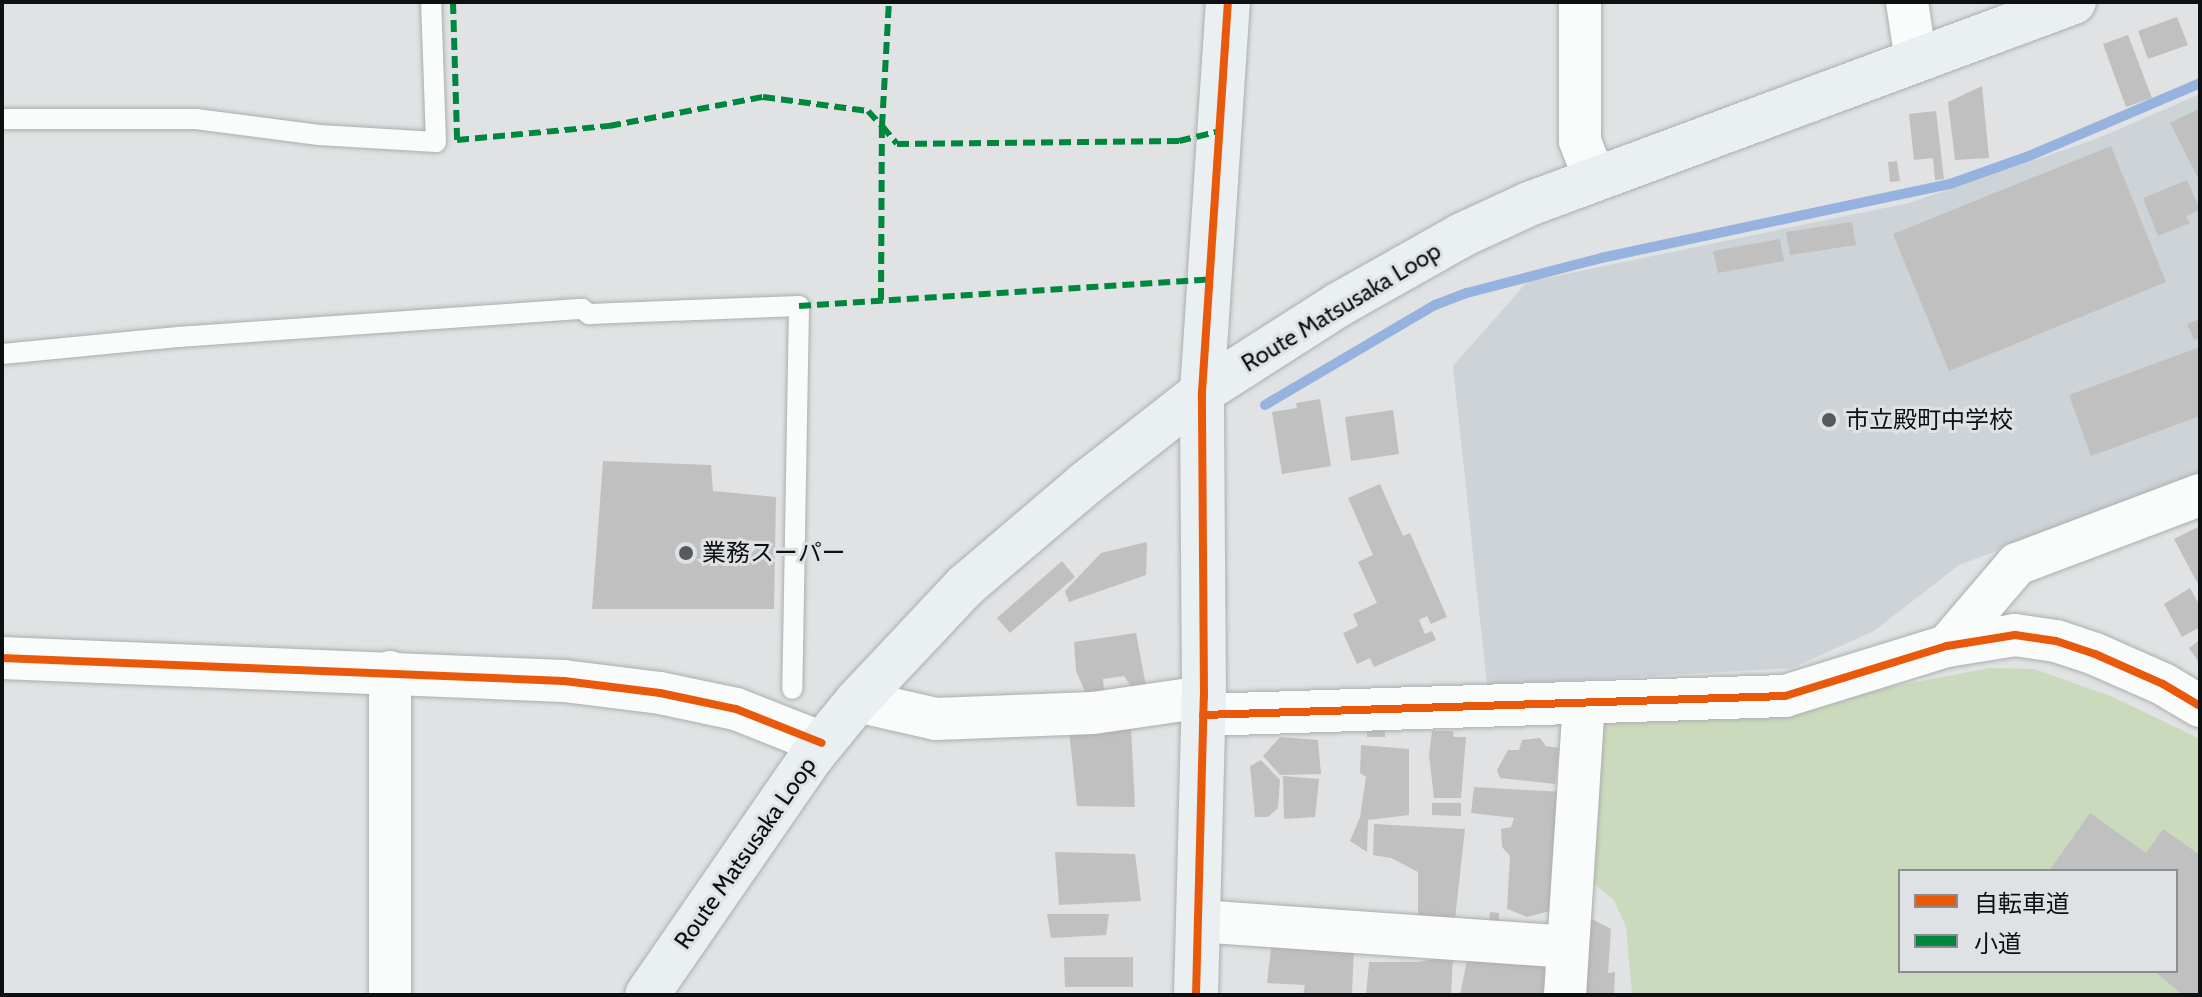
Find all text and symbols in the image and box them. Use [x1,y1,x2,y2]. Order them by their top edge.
street label: Route Matsusaka Loop [1236,236,1446,378]
place label: 市立殿町中学校 [1845,406,2013,434]
marker: 市立殿町中学校 [1820,411,1838,429]
place label: 業務スーパー [702,539,846,567]
marker: 業務スーパー [677,544,695,562]
street label: Route Matsusaka Loop [668,752,822,954]
legend [1898,869,2178,973]
text: 自転車道 [1974,889,2070,918]
text: 小道 [1974,929,2022,958]

